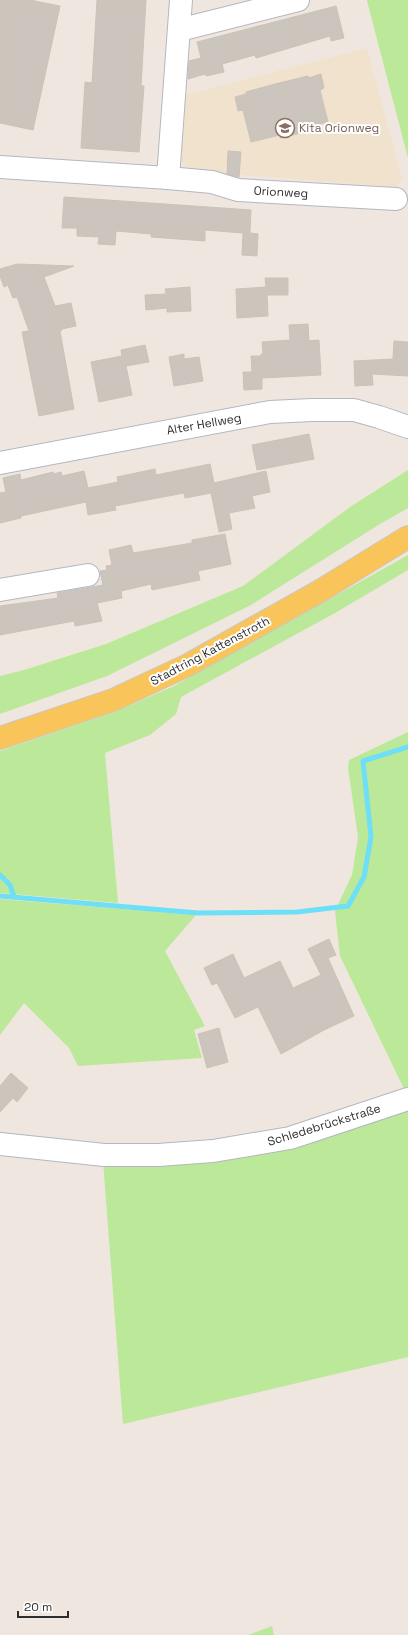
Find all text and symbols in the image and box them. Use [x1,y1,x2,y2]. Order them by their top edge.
school or university icon: Kita Orionweg [274,117,296,139]
place label: Kita Orionweg [299,120,379,136]
street label: Orionweg [253,183,309,201]
street label: Alter Hellweg [165,410,243,438]
street label: Stadtring Kattenstroth [148,613,272,689]
street label: Schledebrückstraße [266,1100,382,1150]
scale bar [18,1593,68,1619]
text: 20 m [24,1599,52,1615]

